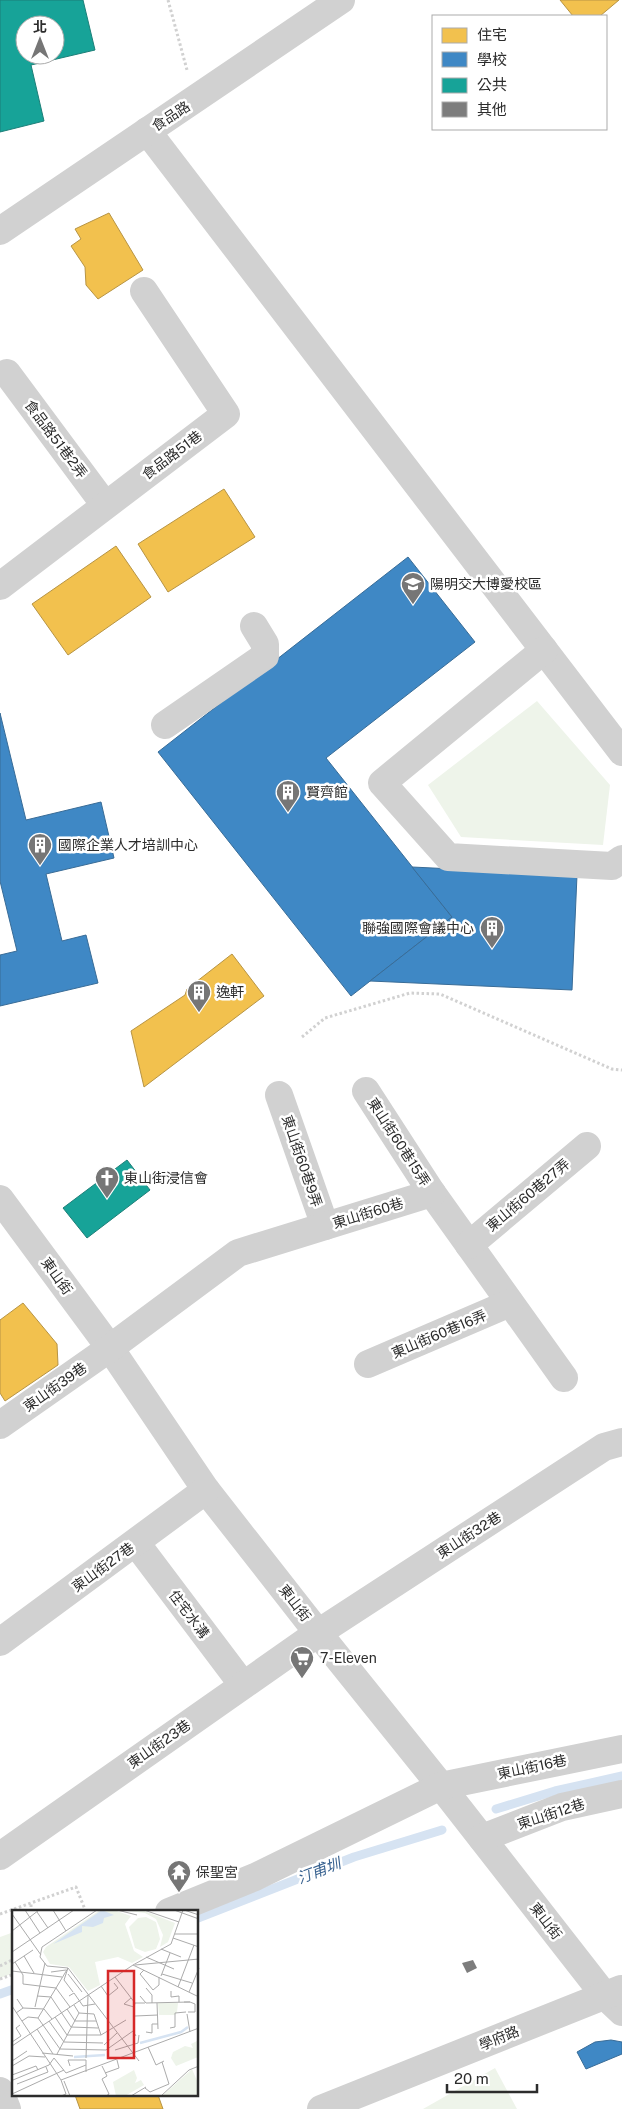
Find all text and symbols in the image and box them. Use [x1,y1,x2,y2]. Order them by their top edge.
north arrow [15,15,65,65]
legend [432,15,607,130]
text: 北 [33,19,47,35]
text: 住宅 [477,26,507,43]
text: 學校 [477,51,507,68]
text: 公共 [477,76,507,93]
street label: 食品路 [149,98,193,134]
text: 其他 [477,101,507,118]
street label: 食品路51巷2弄 [22,397,90,481]
street label: 食品路51巷 [139,427,205,483]
school or university icon: 陽明交大博愛校區 [400,571,426,605]
place label: 陽明交大博愛校區 [430,576,542,592]
building icon: 賢齊館 [275,779,301,813]
place label: 賢齊館 [306,784,348,800]
building icon: 國際企業人才培訓中心 [27,832,53,866]
place label: 國際企業人才培訓中心 [58,837,198,853]
building icon: 聯強國際會議中心 [479,915,505,949]
place label: 聯強國際會議中心 [362,920,474,936]
building icon: 逸軒 [186,979,212,1013]
place label: 逸軒 [216,984,244,1000]
street label: 東山街60巷15弄 [365,1095,433,1189]
street label: 東山街60巷9弄 [279,1113,325,1209]
street label: 東山街60巷27弄 [483,1155,573,1235]
church icon: 東山街浸信會 [94,1165,120,1199]
place label: 東山街浸信會 [124,1170,208,1186]
street label: 東山街60巷 [331,1195,405,1231]
street label: 東山街 [38,1254,76,1298]
street label: 東山街60巷16弄 [389,1307,489,1361]
street label: 東山街39巷 [20,1359,90,1415]
street label: 東山街32巷 [434,1508,504,1562]
street label: 東山街27巷 [69,1539,137,1595]
street label: 東山街 [276,1582,314,1624]
street label: 住宅水溝 [166,1587,212,1641]
supermarket icon: 7-Eleven [289,1645,315,1679]
place label: 7-Eleven [320,1650,377,1666]
street label: 東山街23巷 [124,1716,194,1772]
street label: 東山街16巷 [496,1752,568,1782]
street label: 東山街12巷 [515,1796,587,1832]
water label: 汀甫圳 [295,1854,345,1887]
temple icon: 保聖宮 [166,1859,192,1893]
place label: 保聖宮 [196,1864,238,1880]
street label: 東山街 [527,1900,565,1942]
inset map [12,1910,199,2096]
street label: 學府路 [477,2023,521,2053]
scale bar [447,2062,537,2094]
text: 20 m [454,2070,489,2087]

